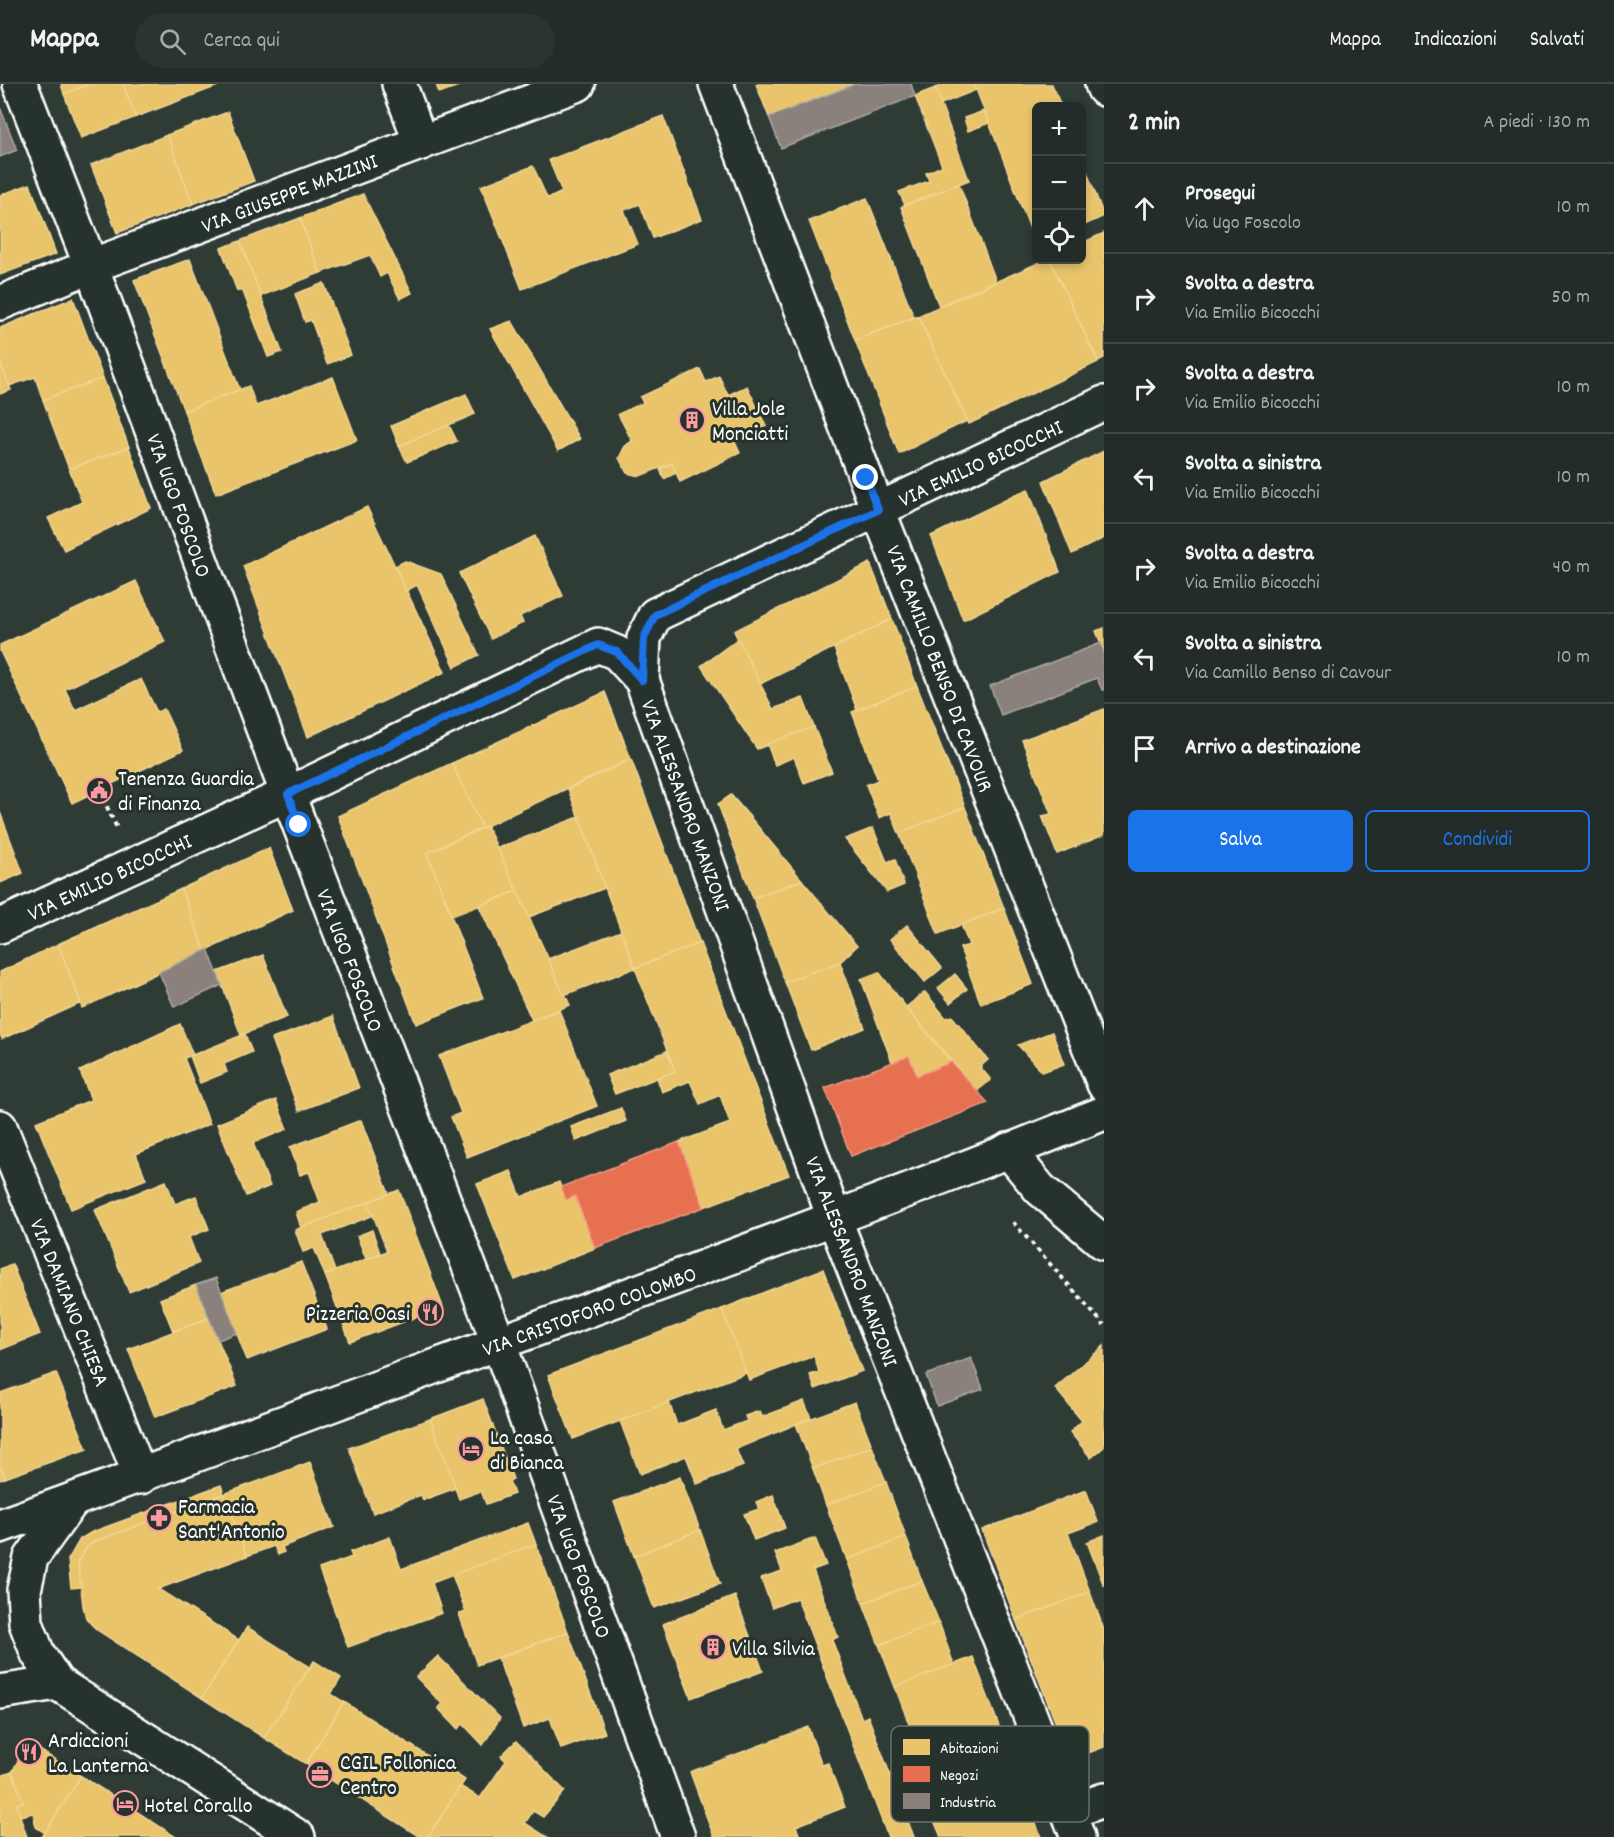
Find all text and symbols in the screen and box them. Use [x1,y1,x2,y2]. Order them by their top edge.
search box [135,14,555,68]
text: Mappa [30,21,99,61]
icon: search [156,25,189,58]
text: Cerca qui [204,26,280,57]
text: Mappa [1329,26,1381,56]
text: Indicazioni [1414,26,1497,56]
text: Salvati [1530,26,1584,56]
map controls [1032,102,1086,264]
button: + [1032,102,1086,156]
text: 2 min [1128,105,1180,142]
text: A piedi · 130 m [1484,109,1590,137]
street label: VIA GIUSEPPE MAZZINI [198,147,383,243]
button: − [1032,156,1086,210]
text: Prosegui [1185,179,1255,210]
icon: ahead [1128,192,1161,225]
text: 10 m [1556,194,1590,222]
button: locate [1032,210,1086,264]
text: Via Ugo Foscolo [1185,210,1301,238]
text: Svolta a destra [1185,269,1314,300]
icon: right [1128,282,1161,315]
text: 50 m [1552,284,1590,312]
text: Via Emilio Bicocchi [1185,300,1320,328]
text: Svolta a destra [1185,359,1314,390]
icon: right [1128,372,1161,405]
text: 10 m [1556,374,1590,402]
text: Via Emilio Bicocchi [1185,390,1320,418]
place label: Villa Jole Monciatti [712,395,788,451]
building icon: Villa Jole Monciatti [677,405,707,435]
street label: VIA EMILIO BICOCCHI [894,413,1069,517]
street label: VIA UGO FOSCOLO [136,430,217,582]
text: Svolta a sinistra [1185,449,1321,480]
icon: left [1128,462,1161,495]
route end [852,464,878,490]
text: 10 m [1556,464,1590,492]
text: Via Emilio Bicocchi [1185,480,1320,508]
text: Svolta a destra [1185,539,1314,570]
street label: VIA CAMILLO BENSO DI CAVOUR [876,541,999,797]
icon: right [1128,552,1161,585]
text: 40 m [1552,554,1590,582]
text: Via Emilio Bicocchi [1185,570,1320,598]
text: Svolta a sinistra [1185,629,1321,660]
icon: left [1128,642,1161,675]
text: 10 m [1556,644,1590,672]
text: Via Camillo Benso di Cavour [1185,660,1391,688]
street label: VIA ALESSANDRO MANZONI [631,696,737,917]
icon: arrive [1128,732,1161,765]
text: Arrivo a destinazione [1185,733,1361,764]
place label: Tenenza Guardia di Finanza [118,765,255,821]
public building icon: Tenenza Guardia di Finanza [84,775,114,805]
button: Salva [1128,810,1353,872]
button: Condividi [1365,810,1590,872]
route start [285,811,311,837]
street label: VIA EMILIO BICOCCHI [23,827,198,931]
street label: VIA UGO FOSCOLO [306,885,389,1037]
street label: VIA ALESSANDRO MANZONI [795,1152,904,1372]
street label: VIA DAMIANO CHIESA [20,1215,116,1392]
street label: VIA CRISTOFORO COLOMBO [479,1260,702,1366]
restaurant icon: Pizzeria Oasi [415,1297,445,1327]
place label: Pizzeria Oasi [306,1300,410,1331]
place label: La casa di Bianca [490,1424,564,1480]
hotel icon: La casa di Bianca [456,1434,486,1464]
street label: VIA UGO FOSCOLO [536,1491,617,1643]
place label: Farmacia Sant'Antonio [178,1493,285,1549]
pharmacy icon: Farmacia Sant'Antonio [144,1503,174,1533]
building icon: Villa Silvia [698,1632,728,1662]
place label: Villa Silvia [732,1635,816,1666]
legend [891,1726,1089,1822]
place label: Ardiccioni La Lanterna [48,1727,149,1783]
restaurant icon: Ardiccioni La Lanterna [14,1737,44,1767]
text: Abitazioni [940,1738,999,1761]
place label: CGIL Follonica Centro [340,1749,457,1805]
office icon: CGIL Follonica Centro [305,1759,335,1789]
text: Negozi [940,1765,978,1788]
hotel icon: Hotel Corallo [110,1789,140,1819]
place label: Hotel Corallo [144,1792,253,1823]
text: Industria [940,1792,996,1815]

